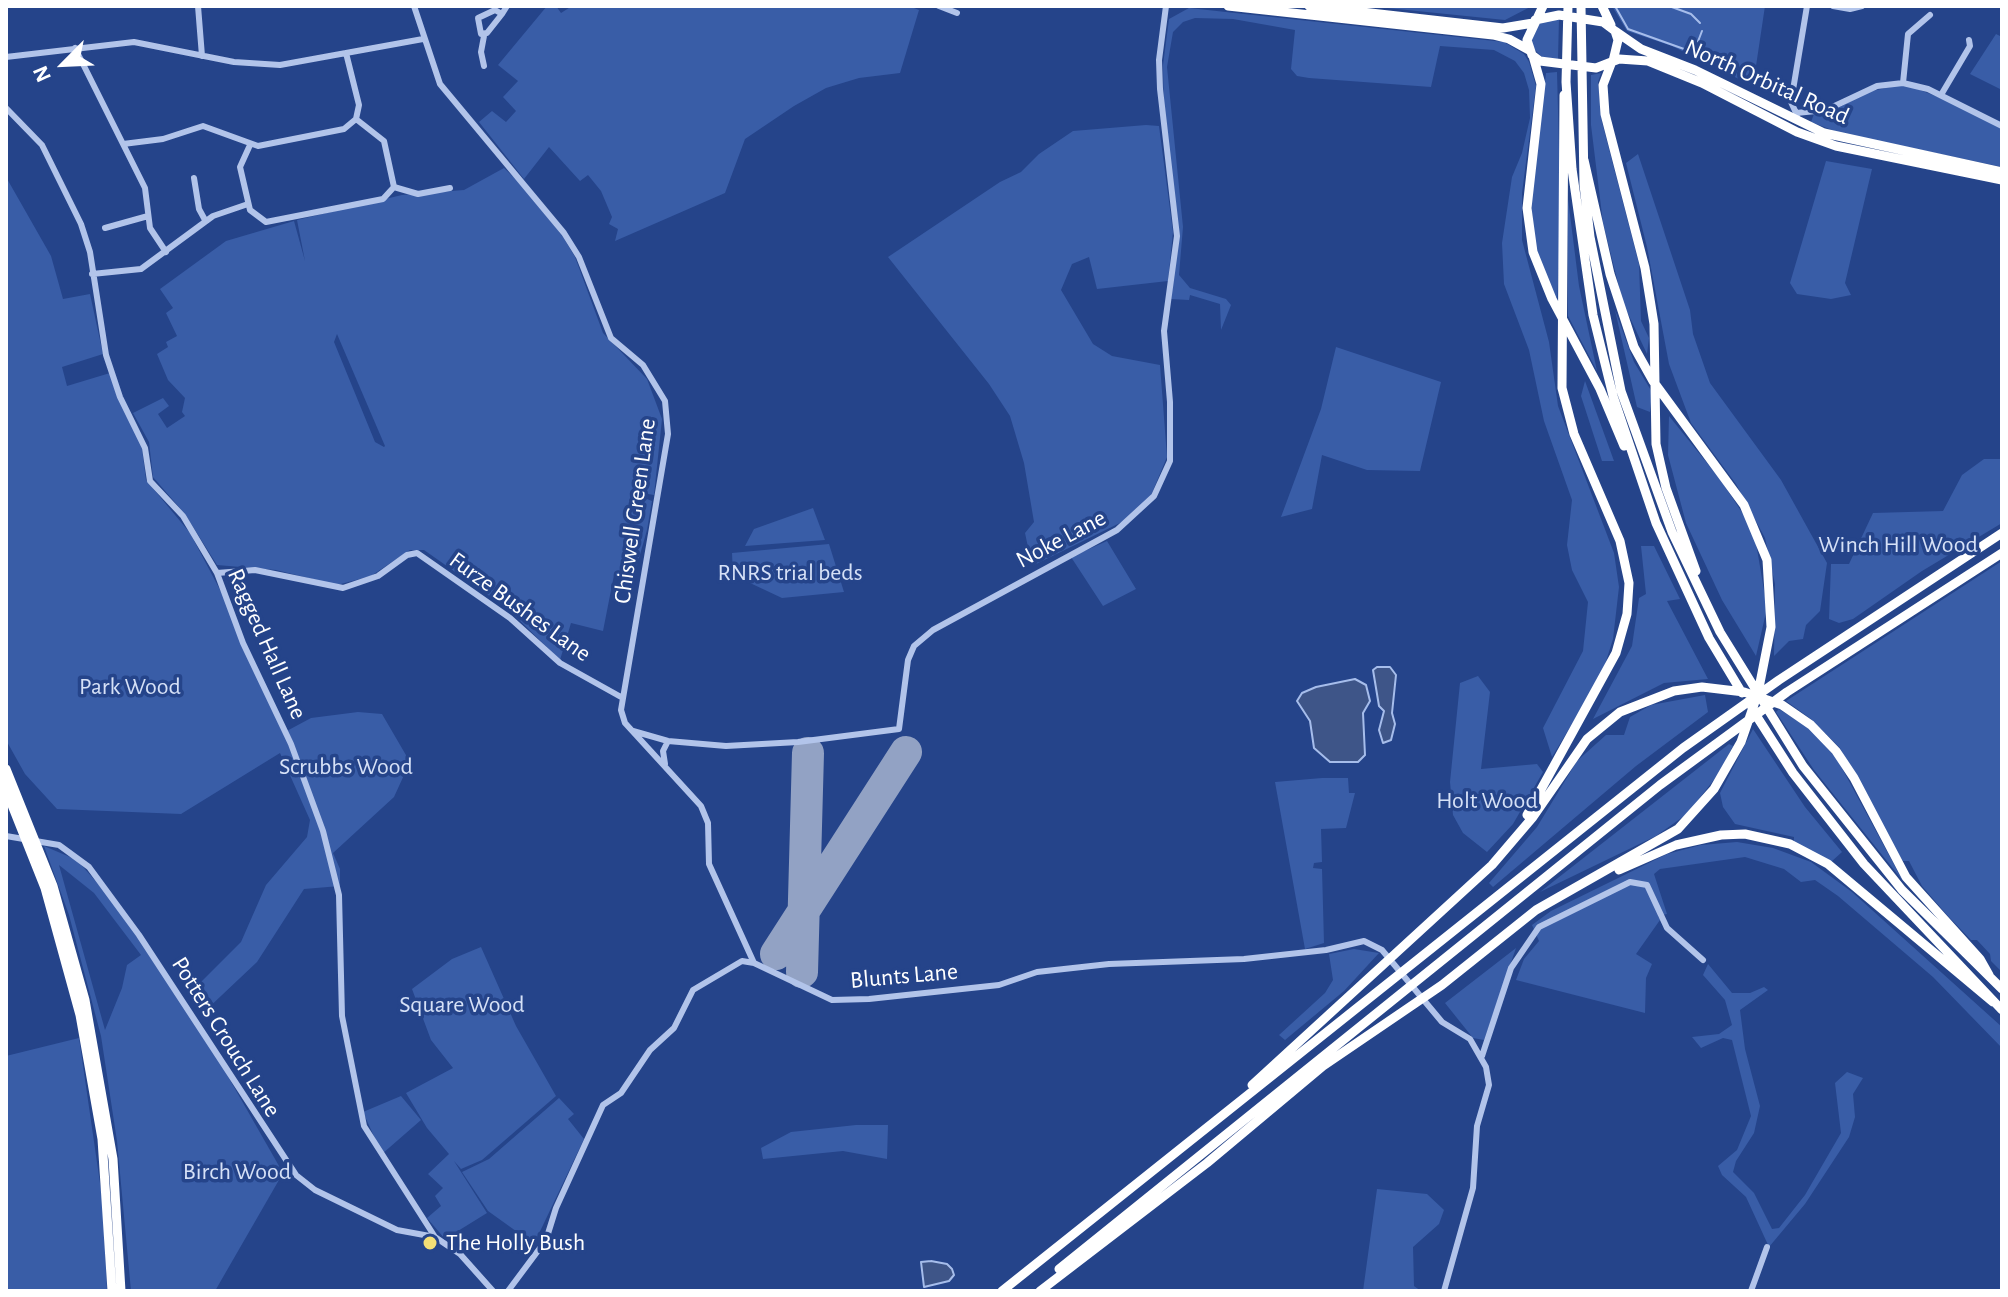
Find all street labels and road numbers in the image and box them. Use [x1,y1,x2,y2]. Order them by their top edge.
street label: North Orbital Road [1680,33,1854,131]
street label: Chiswell Green Lane [608,417,662,605]
street label: Noke Lane [1011,503,1111,575]
street label: Furze Bushes Lane [443,546,597,668]
street label: Ragged Hall Lane [221,564,313,724]
street label: Potters Crouch Lane [165,952,287,1122]
street label: Blunts Lane [849,957,959,995]

